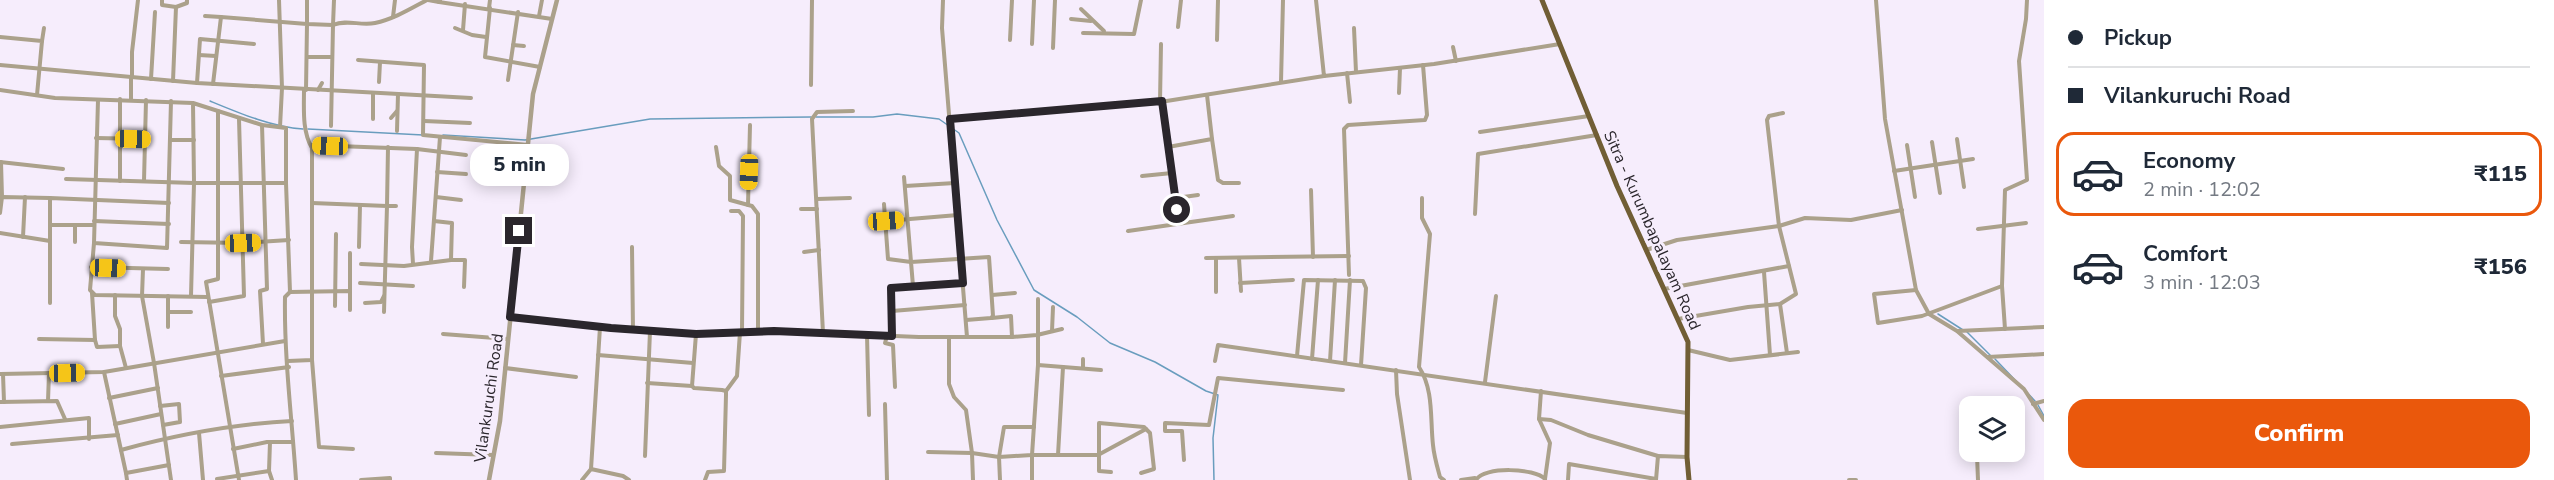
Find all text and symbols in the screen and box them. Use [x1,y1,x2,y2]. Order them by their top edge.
text: Pickup [2104,23,2172,53]
text: Vilankuruchi Road [2104,81,2291,111]
street label: Sitra - Kurumbapalayam Road [1598,127,1706,333]
car [115,130,151,148]
car [312,136,348,156]
callout: 5 min [470,144,568,186]
text: Economy [2143,146,2235,176]
icon: car [2071,147,2125,201]
text: 5 min [493,151,546,178]
car [739,154,759,190]
text: ₹115 [2474,159,2527,189]
text: 2 min · 12:02 [2143,176,2261,203]
route start [1163,196,1190,223]
car [867,211,905,231]
route end [505,217,532,244]
car [225,233,261,253]
text: Comfort [2143,239,2227,269]
icon: car [2071,240,2125,294]
text: ₹156 [2474,252,2527,282]
car [90,258,126,278]
text: 3 min · 12:03 [2143,269,2261,296]
street label: Vilankuruchi Road [469,332,509,465]
car [49,364,85,382]
map controls [1959,396,2025,462]
button: layers [1959,396,2025,462]
button: Confirm [2068,399,2530,468]

